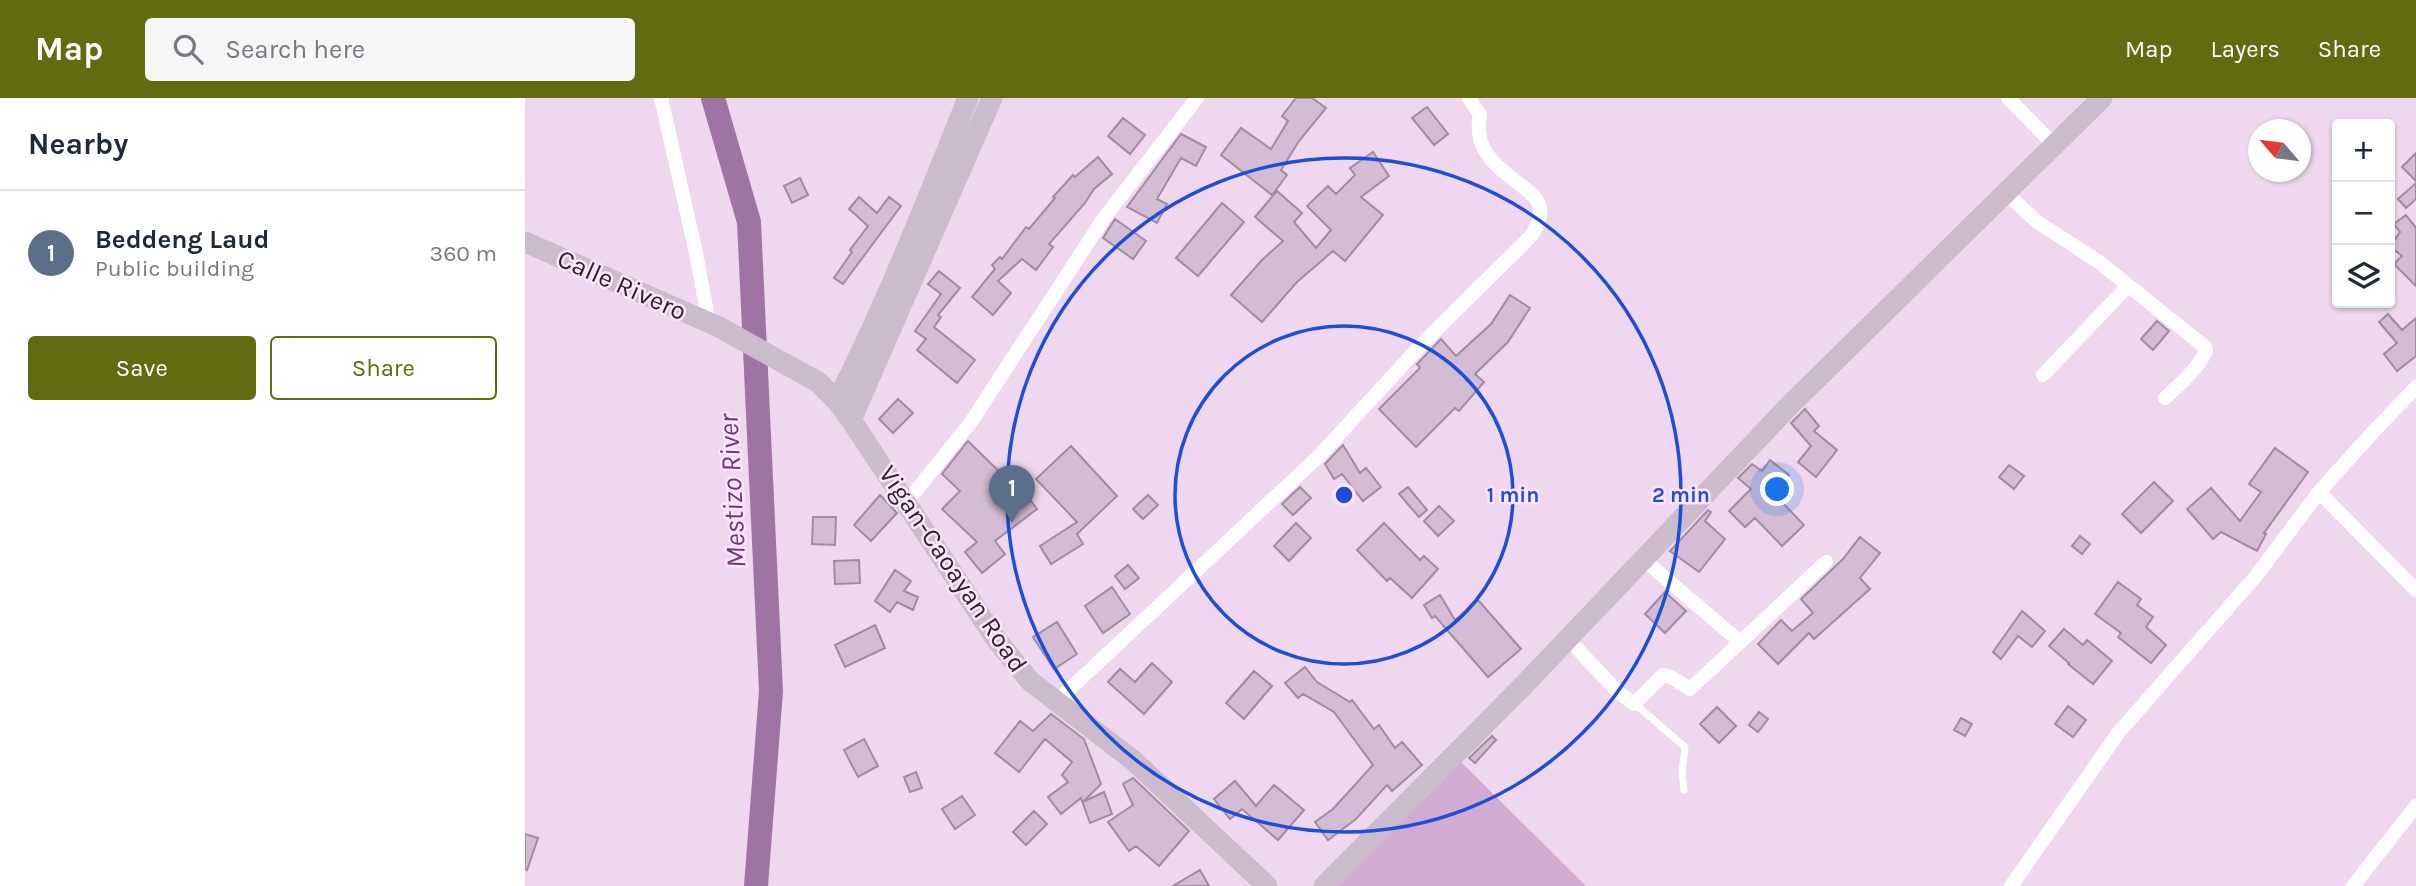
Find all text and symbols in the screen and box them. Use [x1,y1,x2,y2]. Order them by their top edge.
search box [145,18,635,81]
text: Map [35,30,103,68]
icon: search [169,30,207,68]
text: Search here [225,34,365,65]
text: Map [2125,35,2173,63]
text: Layers [2211,35,2280,63]
text: Share [2318,35,2381,63]
north arrow [2248,119,2311,182]
map controls [2332,119,2395,308]
button: + [2332,119,2395,182]
text: Nearby [28,126,128,162]
button: − [2332,182,2395,245]
text: Beddeng Laud [95,224,270,255]
text: 1 [47,240,55,267]
text: 360 m [430,240,497,267]
street label: Calle Rivero [553,243,691,327]
button: layers [2332,245,2395,308]
text: Public building [95,255,254,282]
button: Save [28,336,256,400]
button: Share [270,336,497,400]
water label: Mestizo River [711,412,753,569]
street label: Vigan-Caoayan Road [872,460,1034,678]
pin: 1 [989,465,1035,523]
your location [1760,472,1794,506]
centre of rings [1332,483,1356,507]
text: 1 min [1487,483,1539,507]
text: 2 min [1652,483,1710,507]

